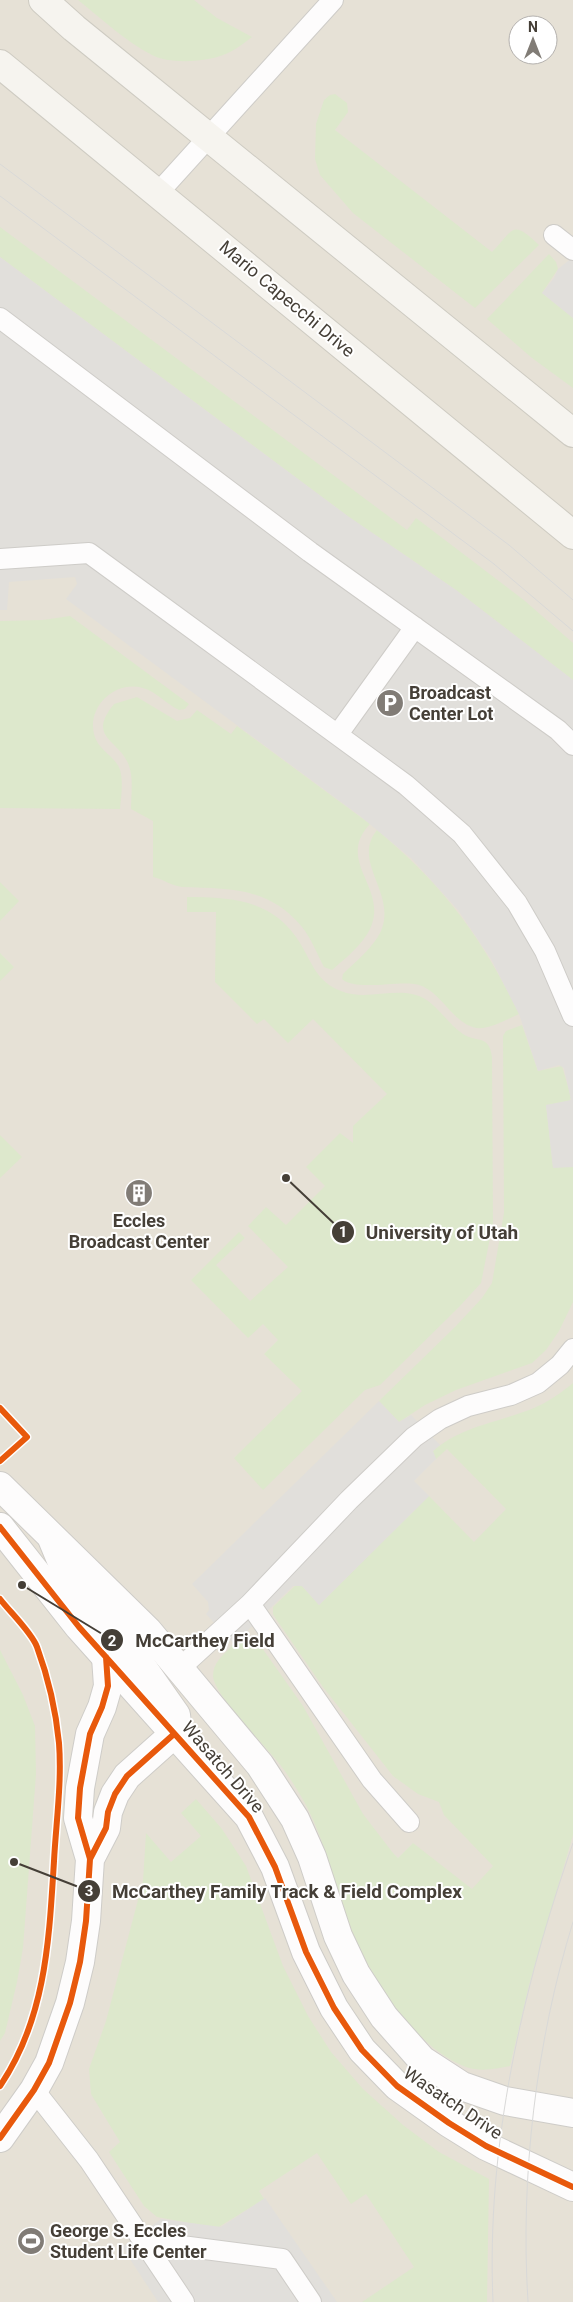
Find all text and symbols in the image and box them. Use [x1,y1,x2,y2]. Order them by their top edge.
north arrow [508,15,558,65]
text: N [528,19,538,35]
street label: Mario Capecchi Drive [215,236,359,361]
place label: Broadcast Center Lot [409,682,493,724]
parking icon: Broadcast Center Lot [375,688,405,718]
building icon: Eccles Broadcast Center [124,1178,154,1208]
place label: Eccles Broadcast Center [69,1210,210,1252]
callout: University of Utah [330,1215,528,1249]
text: University of Utah [366,1221,518,1244]
text: 1 [339,1223,347,1241]
callout: McCarthey Field [100,1623,284,1657]
text: McCarthey Field [135,1629,275,1652]
text: 2 [108,1632,117,1650]
street label: Wasatch Drive [178,1717,269,1817]
callout: McCarthey Family Track & Field Complex [76,1874,472,1908]
text: McCarthey Family Track & Field Complex [112,1880,462,1903]
text: 3 [85,1882,93,1900]
street label: Wasatch Drive [400,2062,507,2143]
place label: George S. Eccles Student Life Center [50,2220,207,2262]
sports icon: George S. Eccles Student Life Center [16,2226,46,2256]

